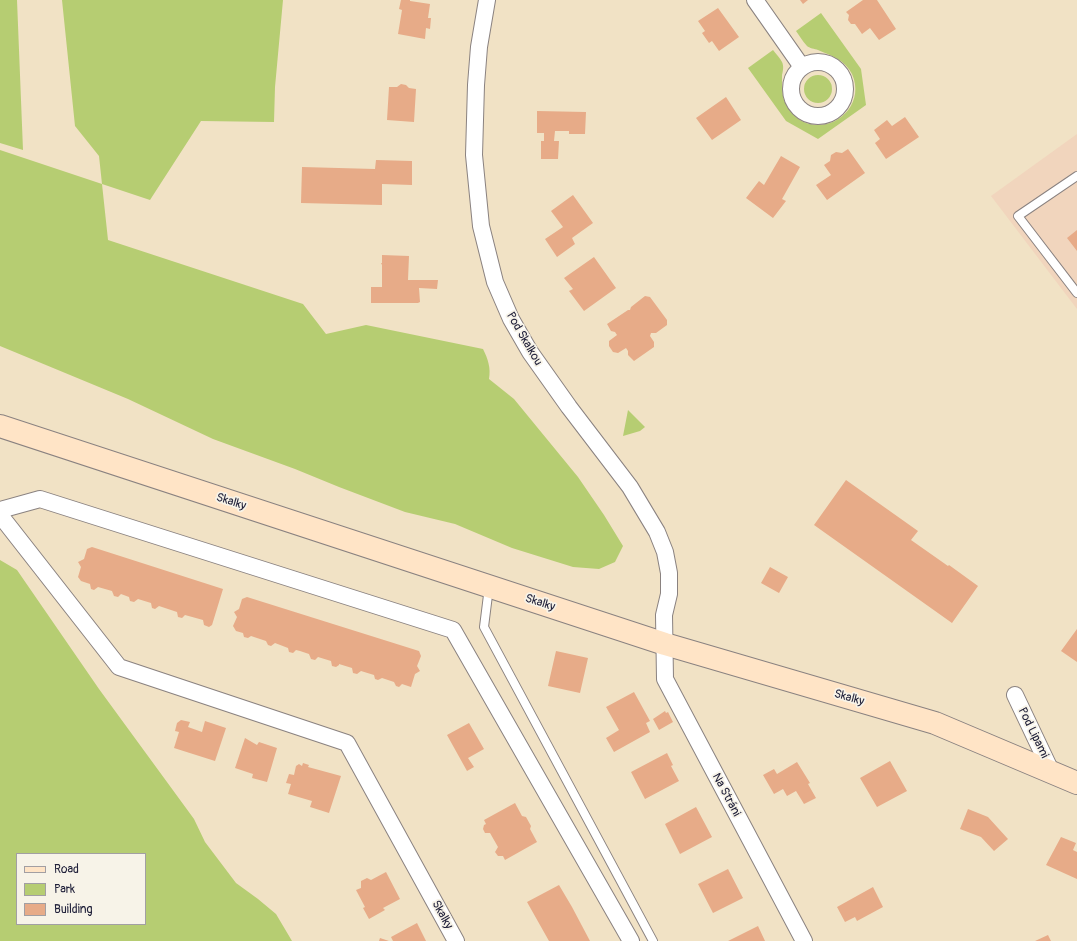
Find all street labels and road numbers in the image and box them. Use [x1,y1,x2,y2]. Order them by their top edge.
street label: Pod Skalkou [503,310,545,368]
street label: Skalky [214,490,248,514]
street label: Skalky [523,591,557,615]
street label: Skalky [832,687,866,709]
street label: Pod Lipami [1015,705,1051,761]
street label: Na Stráni [709,771,743,819]
street label: Skalky [428,898,456,932]

